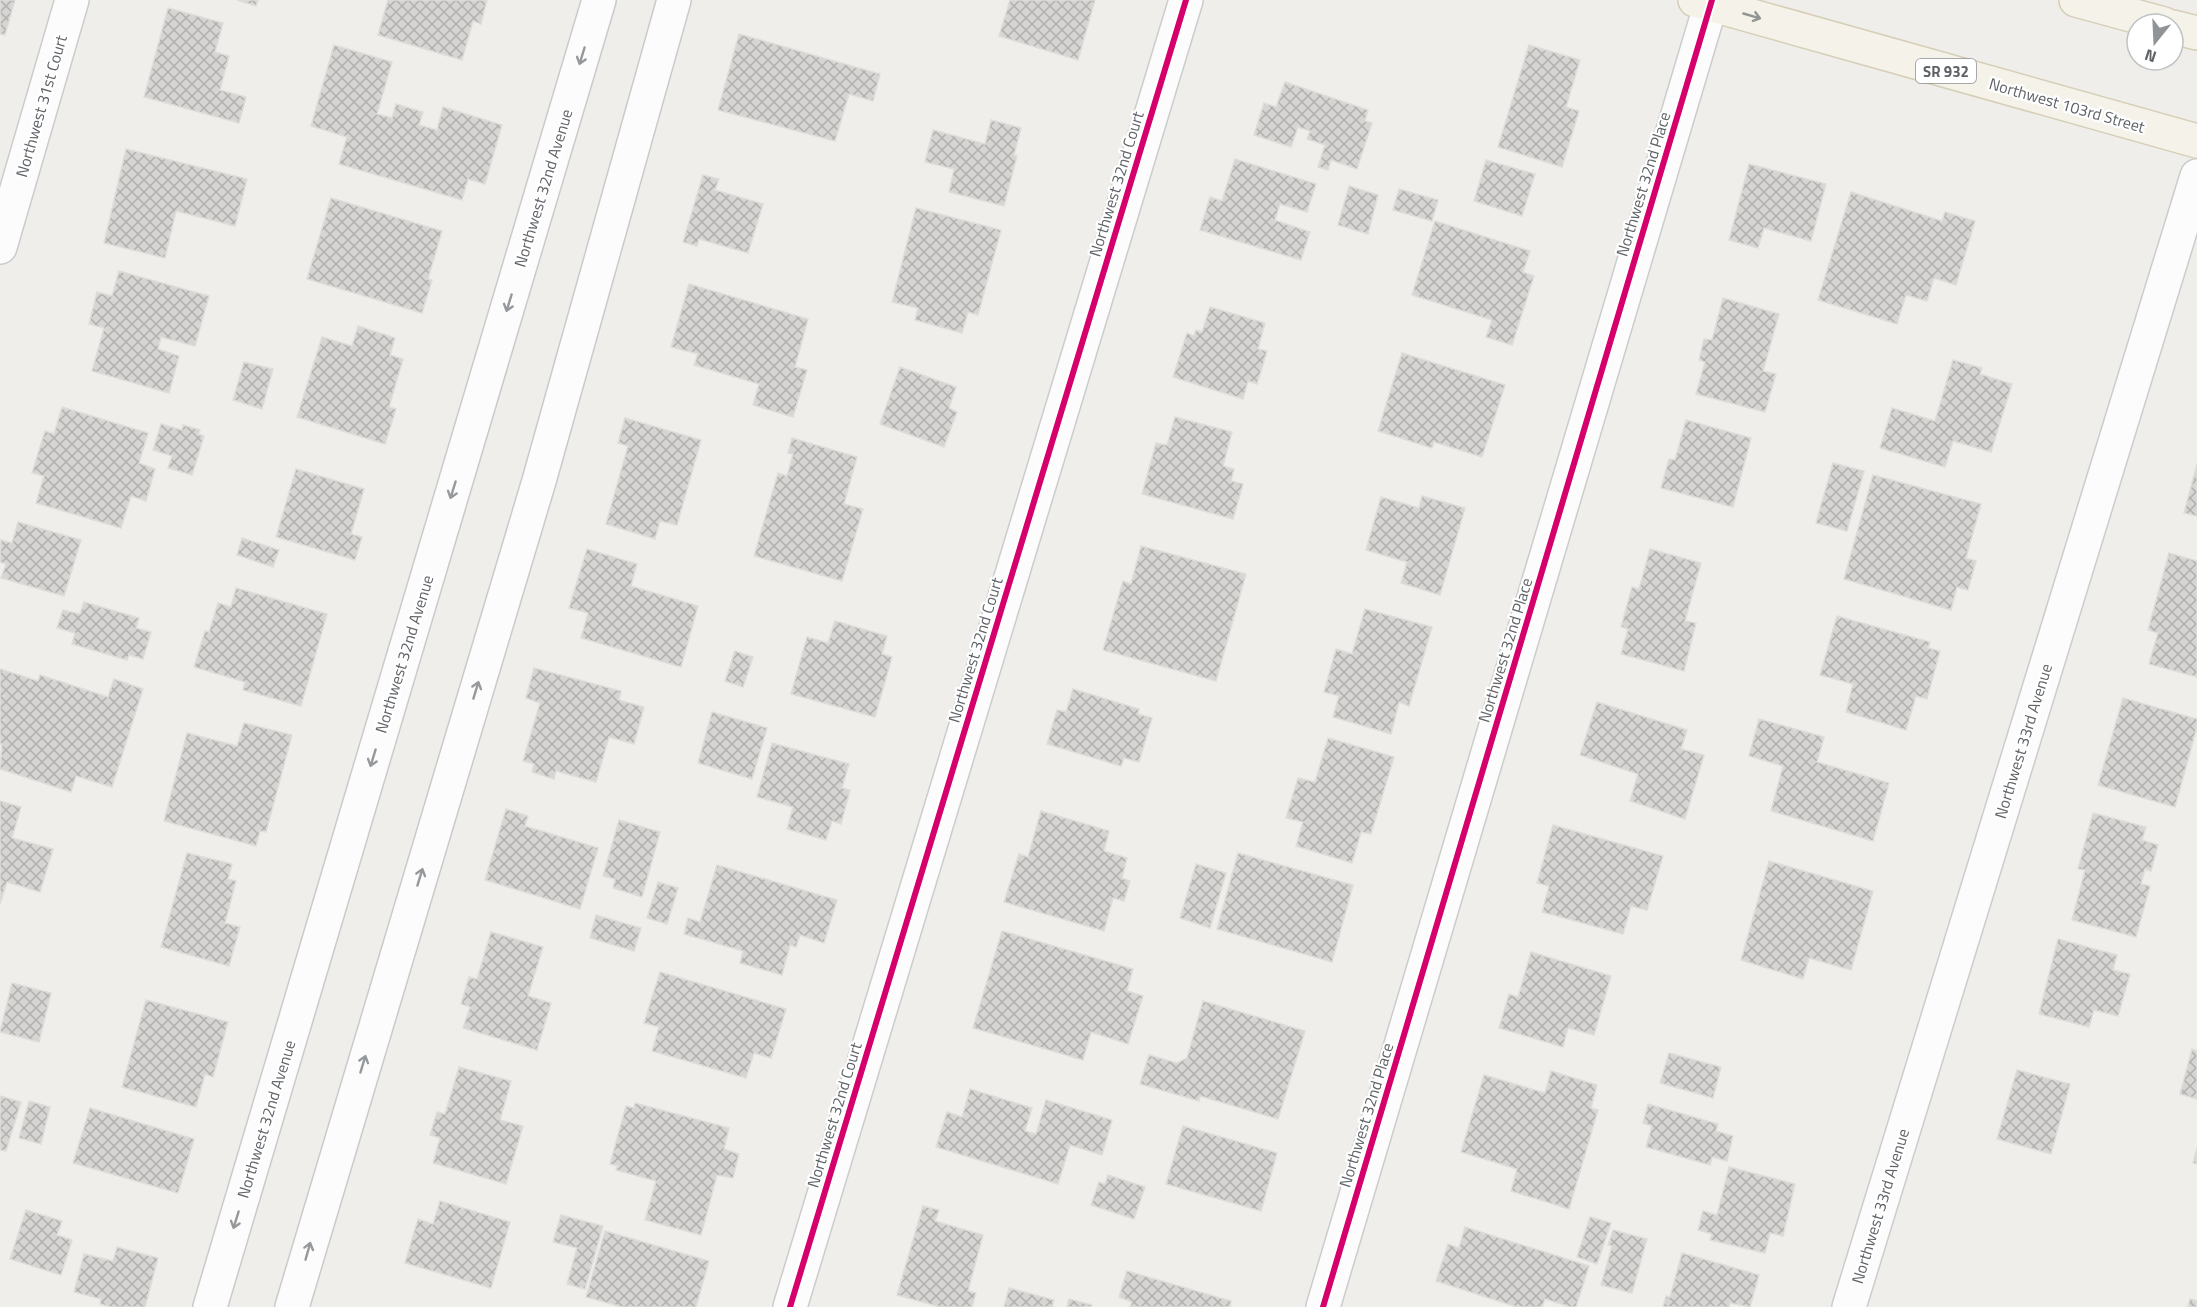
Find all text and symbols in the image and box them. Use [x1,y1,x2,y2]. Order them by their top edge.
one-way arrow [1742,11,1761,22]
north arrow [2125,12,2185,72]
street label: Northwest 31st Court [9,32,73,180]
text: N [2141,43,2159,69]
one-way arrow [576,46,587,65]
road number: SR 932 [1916,59,1976,83]
street label: Northwest 103rd Street [1986,71,2148,139]
street label: Northwest 32nd Avenue [508,106,578,270]
street label: Northwest 32nd Court [1082,108,1150,260]
street label: Northwest 32nd Place [1610,109,1676,259]
one-way arrow [503,294,514,313]
one-way arrow [447,480,458,499]
street label: Northwest 32nd Avenue [369,572,439,736]
street label: Northwest 32nd Court [941,574,1009,726]
street label: Northwest 32nd Place [1472,575,1538,725]
street label: Northwest 33rd Avenue [1988,661,2058,821]
one-way arrow [471,681,482,700]
one-way arrow [367,748,378,767]
one-way arrow [415,868,426,887]
street label: Northwest 32nd Avenue [231,1037,301,1201]
street label: Northwest 32nd Court [800,1039,868,1191]
street label: Northwest 32nd Place [1333,1040,1399,1190]
one-way arrow [358,1055,369,1074]
street label: Northwest 33rd Avenue [1845,1126,1915,1286]
one-way arrow [230,1210,241,1229]
one-way arrow [302,1242,314,1261]

